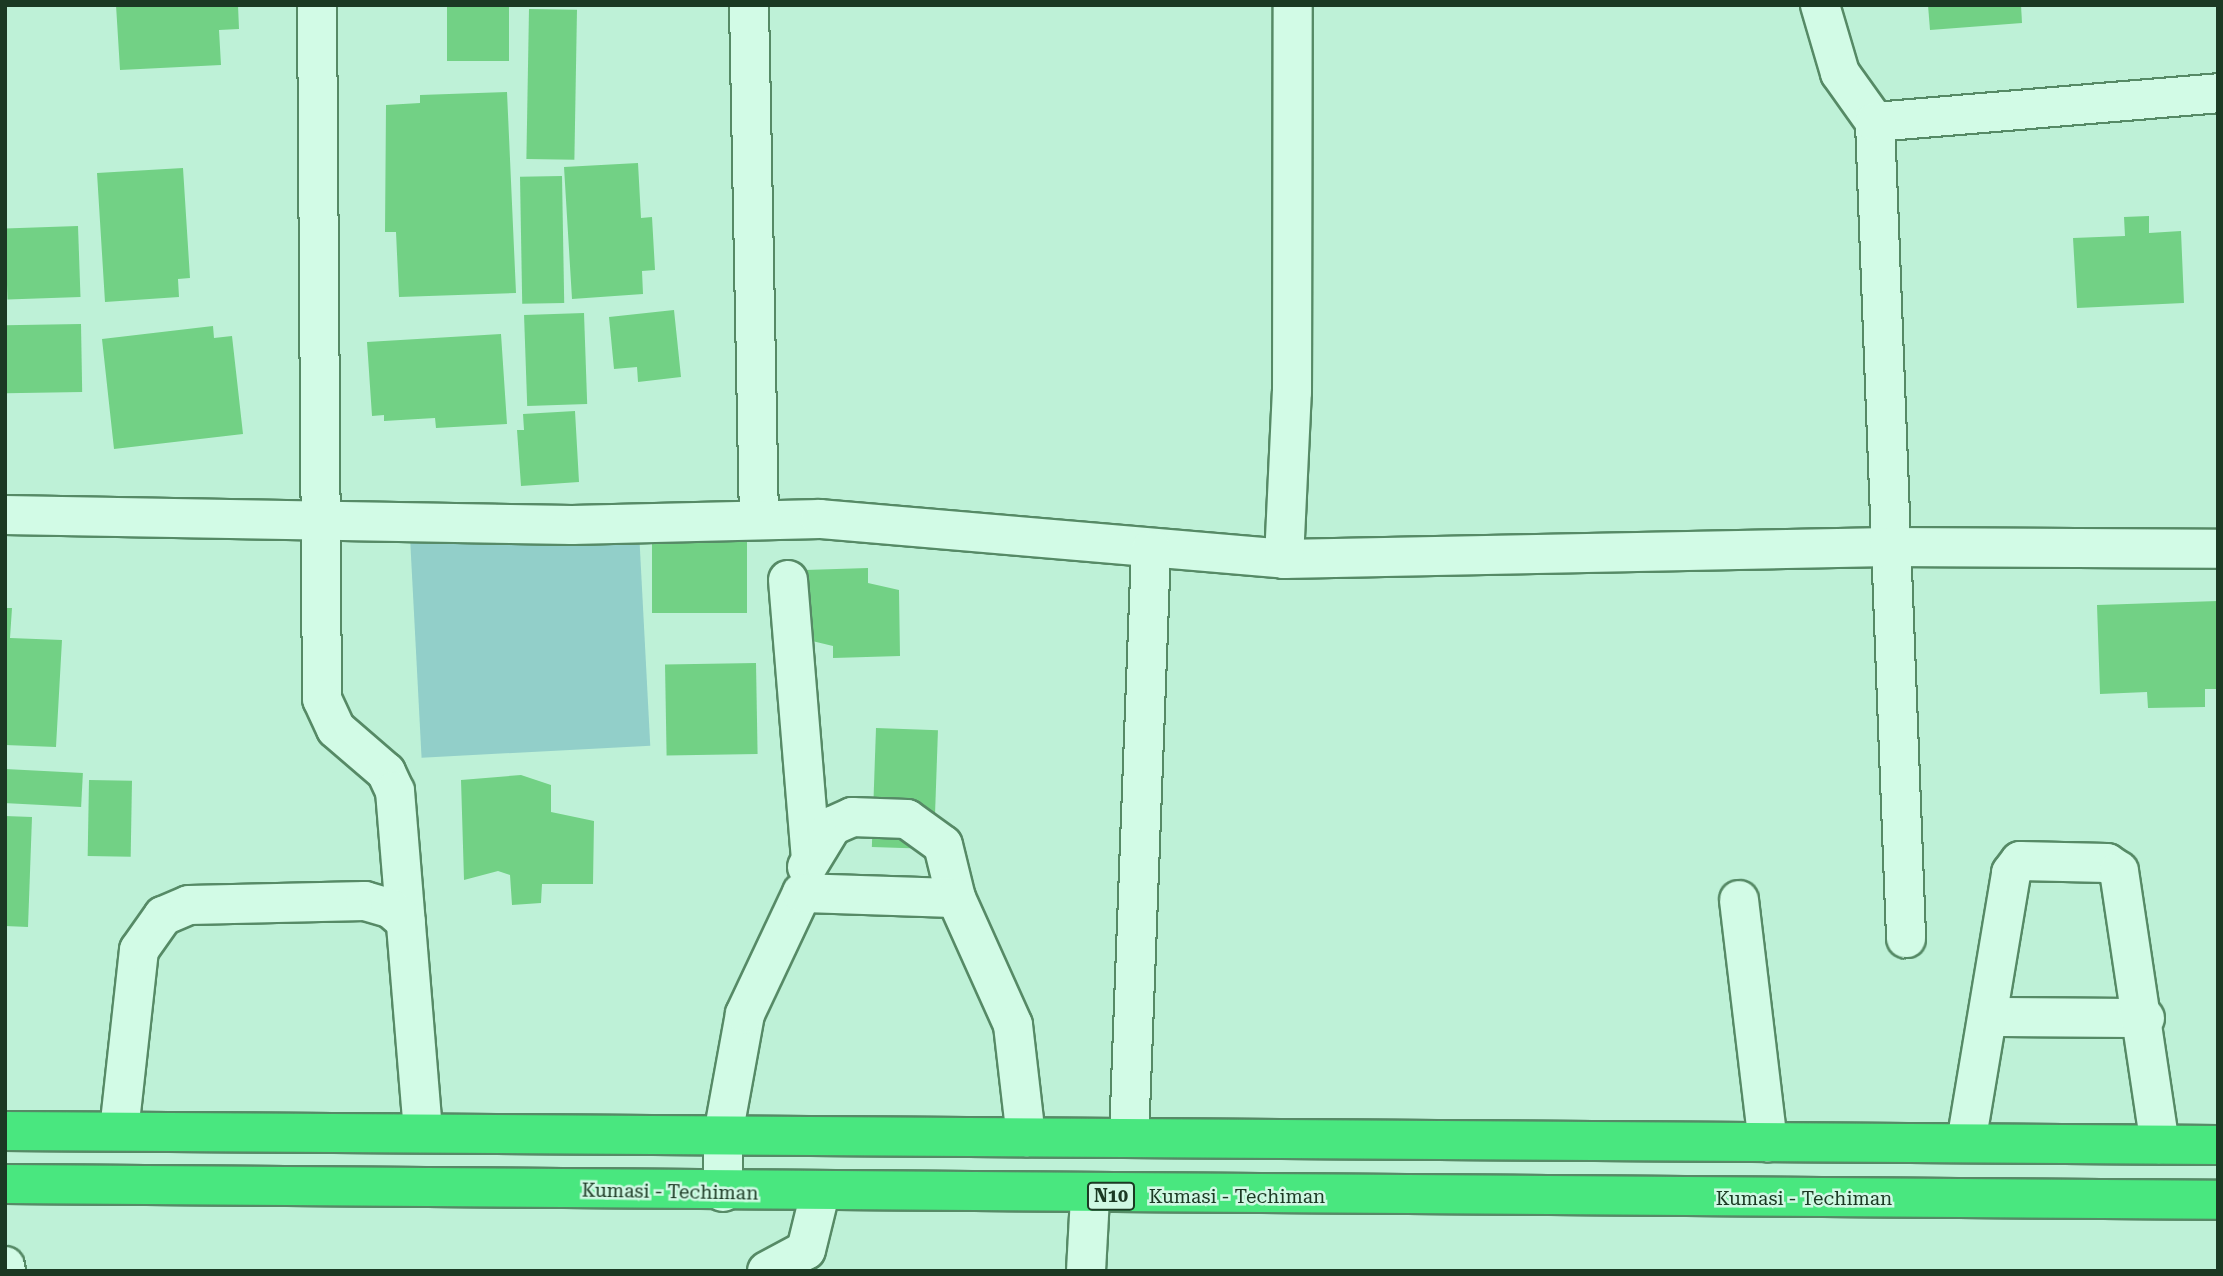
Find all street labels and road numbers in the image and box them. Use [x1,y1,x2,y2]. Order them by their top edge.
street label: Kumasi - Techiman [581,1179,759,1205]
road number: N10 [1086,1182,1136,1210]
street label: Kumasi - Techiman [1149,1186,1325,1208]
street label: Kumasi - Techiman [1716,1188,1892,1210]

